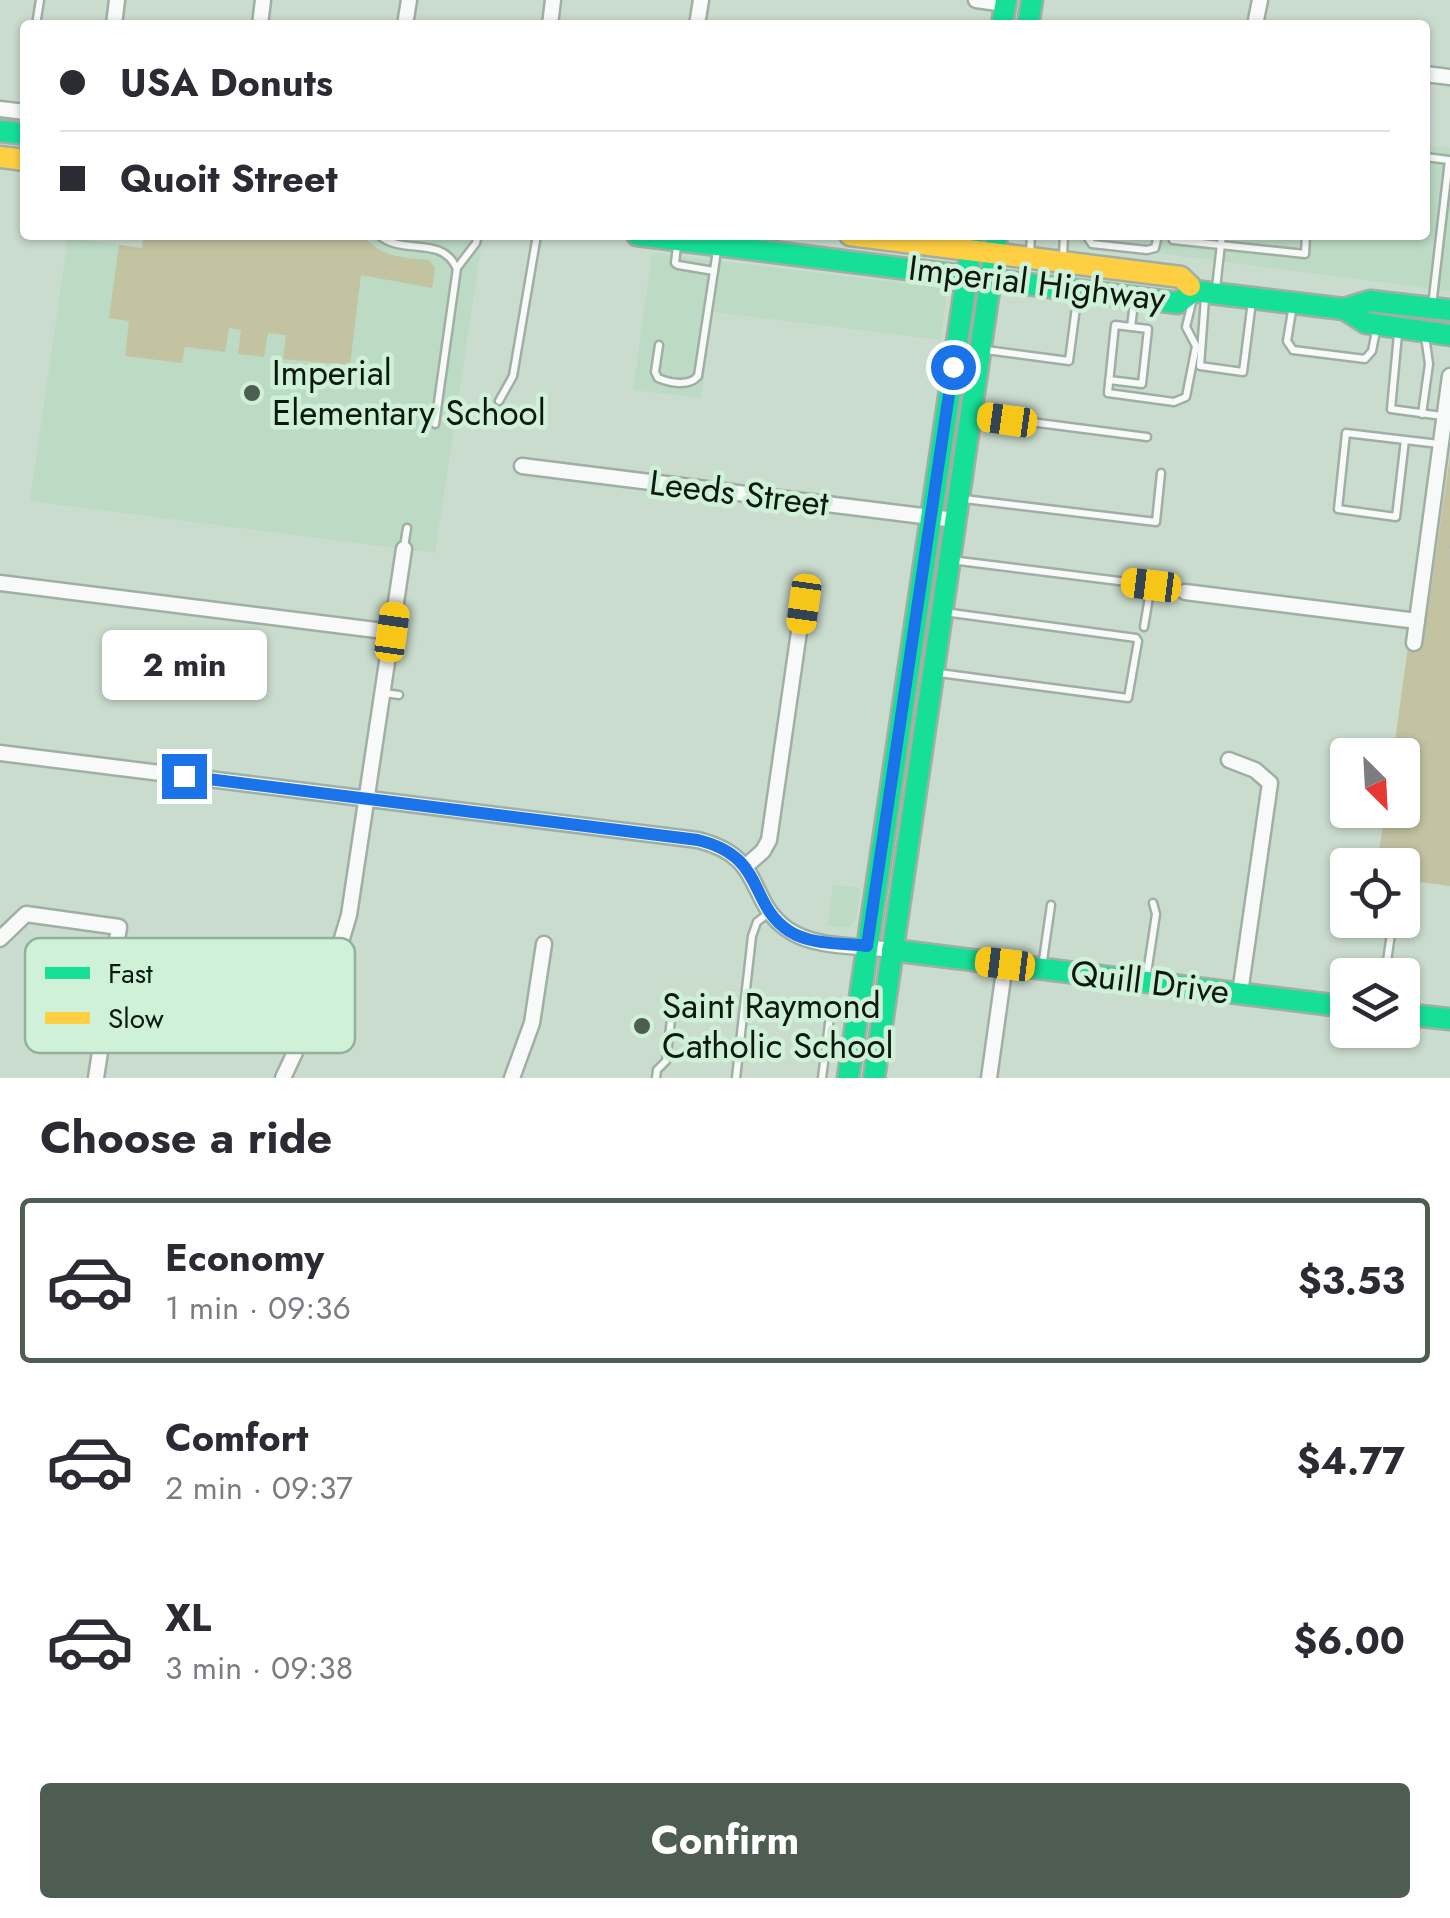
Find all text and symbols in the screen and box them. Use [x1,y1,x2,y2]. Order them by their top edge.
text: USA Donuts [120,55,333,110]
text: Quoit Street [120,151,338,206]
street label: Imperial Highway [906,242,1169,324]
route start [931,345,976,390]
place label: Imperial Elementary School [272,348,546,438]
marker: Imperial Elementary School [241,382,263,404]
car [975,401,1039,439]
street label: Leeds Street [647,457,832,529]
car [1119,566,1183,604]
car [785,572,823,636]
car [373,600,411,664]
callout: 2 min [101,631,266,701]
text: 2 min [142,642,227,688]
north arrow [1330,738,1420,828]
map controls [1330,738,1420,1048]
route end [162,754,207,799]
button: locate [1330,848,1420,938]
legend [25,938,355,1053]
car [973,945,1037,983]
street label: Quill Drive [1068,947,1232,1017]
text: Fast [108,953,153,994]
button: layers [1330,958,1420,1048]
place label: Saint Raymond Catholic School [662,981,894,1071]
text: Slow [108,998,164,1039]
marker: Saint Raymond Catholic School [631,1015,653,1037]
text: Choose a ride [40,1105,332,1170]
text: Economy [165,1230,324,1285]
icon: car [45,1236,135,1326]
text: $3.53 [1298,1253,1405,1308]
text: 1 min · 09:36 [165,1285,351,1331]
text: Comfort [165,1410,308,1465]
icon: car [45,1416,135,1506]
text: $4.77 [1297,1433,1405,1488]
text: 2 min · 09:37 [165,1465,353,1511]
text: XL [165,1590,211,1645]
icon: car [45,1596,135,1686]
text: $6.00 [1293,1613,1405,1668]
text: 3 min · 09:38 [165,1645,353,1691]
button: Confirm [40,1783,1410,1898]

